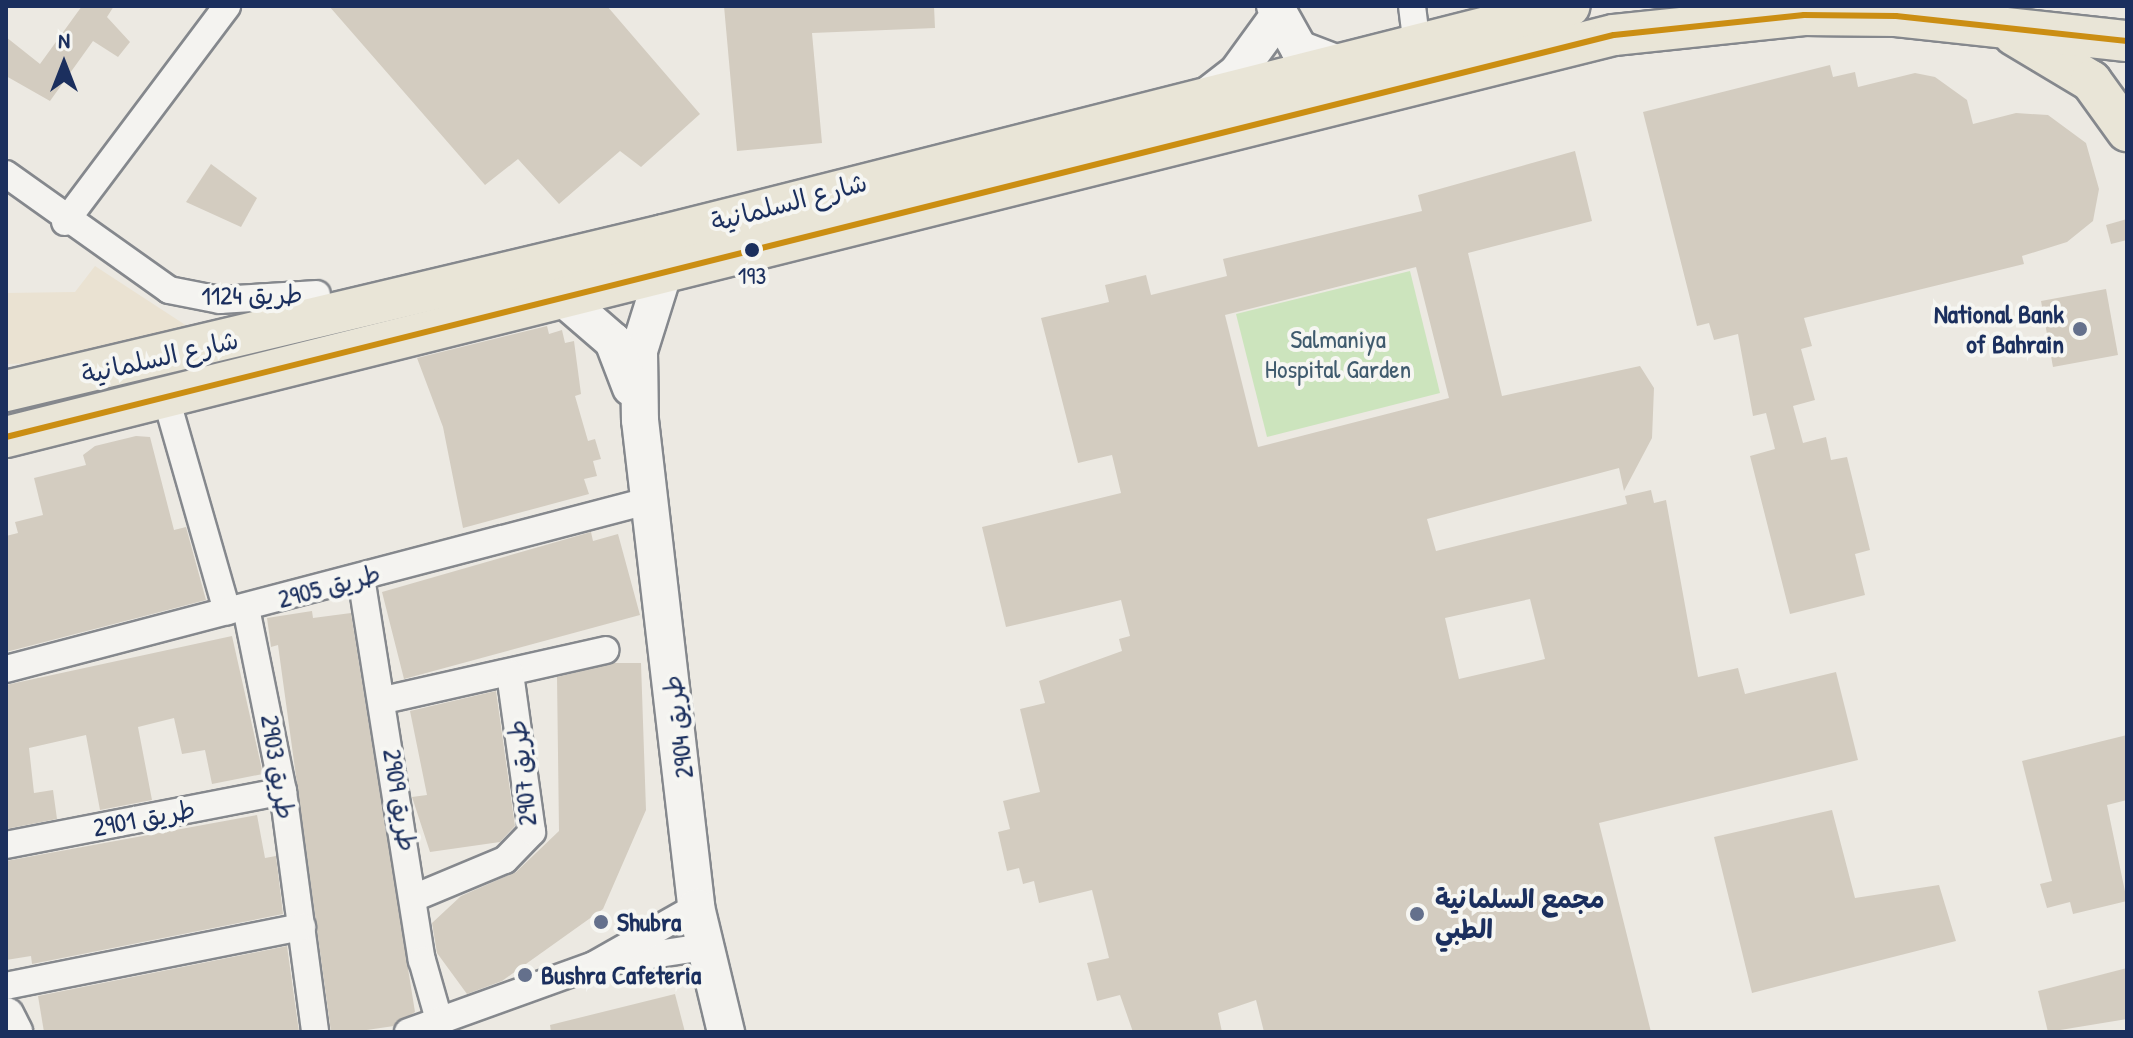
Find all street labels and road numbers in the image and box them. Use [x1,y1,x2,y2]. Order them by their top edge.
street label: شارع السلمانية [708,166,870,238]
street label: طريق 1124 [201,279,303,311]
street label: شارع السلمانية [79,324,241,390]
street label: طريق 2905 [274,557,384,615]
street label: طريق 2904 [656,674,700,780]
street label: طريق 2903 [254,712,302,822]
street label: طريق 2907 [501,718,543,828]
street label: طريق 2909 [376,746,424,854]
street label: طريق 2901 [90,793,198,843]

